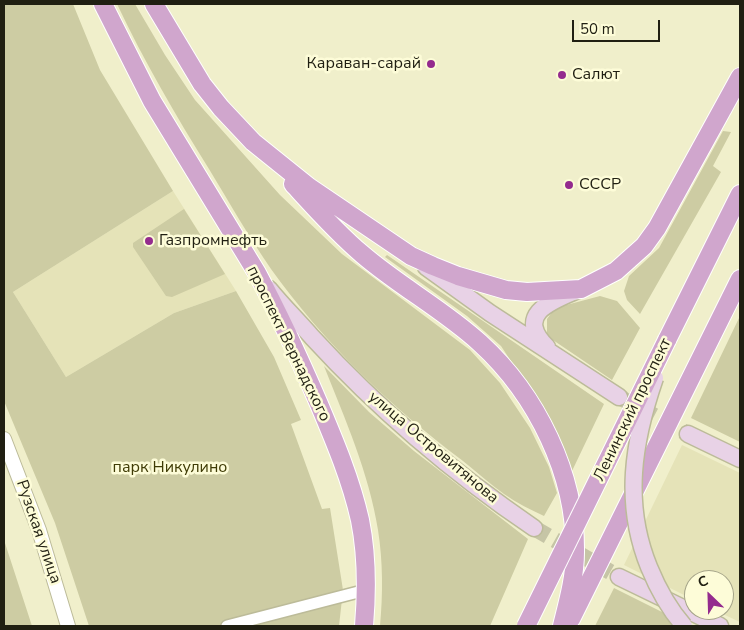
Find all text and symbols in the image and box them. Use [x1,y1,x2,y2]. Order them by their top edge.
scale bar [574,10,662,42]
text: 50 m [580,19,615,39]
place label: Караван-сарай [307,54,421,74]
marker: Караван-сарай [425,58,437,70]
place label: Салют [572,65,620,85]
marker: Салют [556,69,568,81]
place label: СССР [579,175,621,195]
marker: СССР [563,179,575,191]
place label: Газпромнефть [159,231,267,251]
marker: Газпромнефть [143,235,155,247]
street label: проспект Вернадского [242,263,334,425]
street label: Ленинский проспект [590,335,676,485]
street label: улица Островитянова [364,388,502,508]
park label: парк Никулино [113,458,227,478]
street label: Рузская улица [11,478,65,586]
north arrow [684,570,734,620]
text: С [695,571,711,592]

